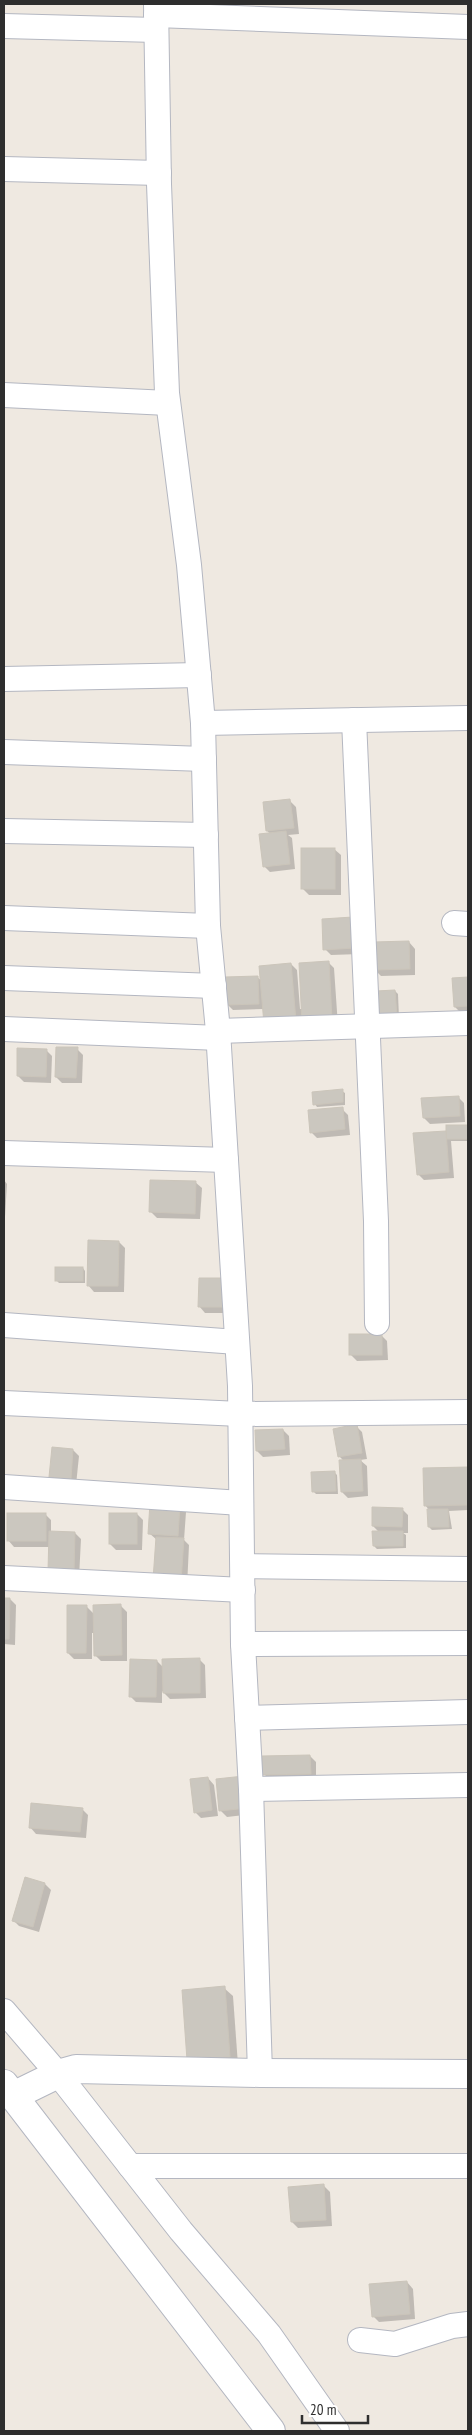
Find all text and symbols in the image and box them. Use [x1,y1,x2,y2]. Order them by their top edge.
scale bar [302,2392,368,2424]
text: 20 m [310,2400,336,2419]

